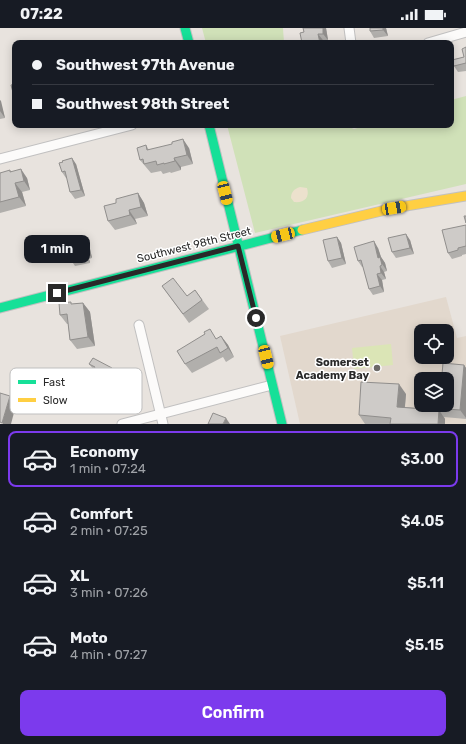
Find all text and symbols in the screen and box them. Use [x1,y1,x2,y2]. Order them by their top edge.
text: 07:22 [20,5,63,23]
text: Southwest 97th Avenue [56,56,235,74]
text: Southwest 98th Street [56,95,229,113]
car [216,180,234,206]
car [381,200,407,216]
street label: Southwest 98th Street [136,224,253,265]
car [270,226,296,244]
callout: 1 min [24,235,90,263]
text: 1 min [41,241,73,256]
route end [48,284,66,302]
route start [247,309,265,327]
map controls [414,324,454,412]
button: locate [414,324,454,364]
car [257,344,275,370]
place label: Somerset Academy Bay [296,356,369,382]
marker: Somerset Academy Bay [372,363,382,373]
legend [10,368,142,414]
button: layers [414,372,454,412]
text: Fast [43,376,66,389]
text: Slow [43,394,68,407]
icon: car [22,441,58,477]
text: Economy [70,443,139,461]
text: $3.00 [400,450,444,468]
text: 1 min · 07:24 [70,461,146,476]
icon: car [22,503,58,539]
text: Comfort [70,505,133,523]
text: $4.05 [401,512,444,530]
text: 2 min · 07:25 [70,523,148,538]
icon: car [22,565,58,601]
text: XL [70,567,89,585]
text: $5.11 [407,574,444,592]
text: 3 min · 07:26 [70,585,148,600]
icon: car [22,627,58,663]
text: Moto [70,629,108,647]
text: $5.15 [405,636,444,654]
text: 4 min · 07:27 [70,647,147,662]
button: Confirm [20,690,446,736]

